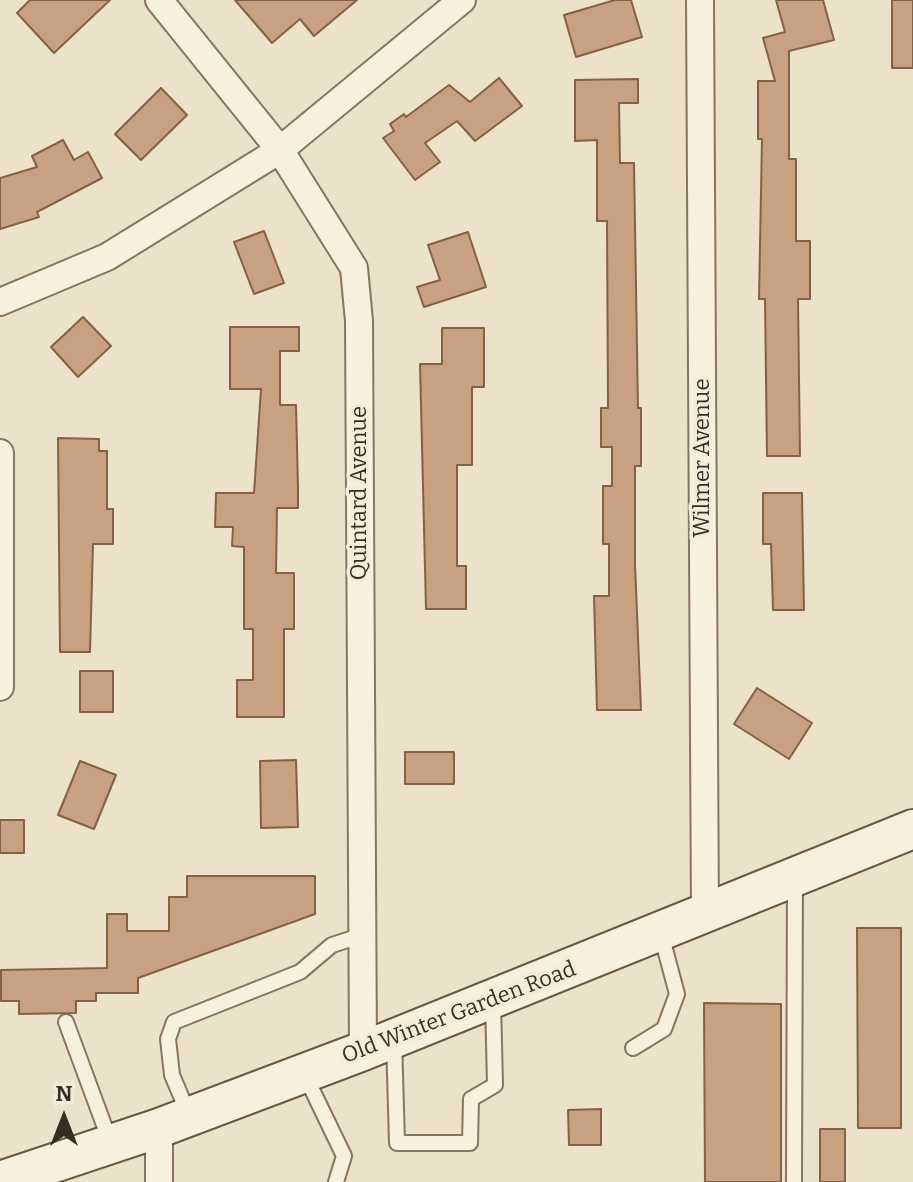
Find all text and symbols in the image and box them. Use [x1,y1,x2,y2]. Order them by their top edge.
street label: Wilmer Avenue [690,379,716,537]
street label: Quintard Avenue [347,406,373,580]
street label: Old Winter Garden Road [338,956,580,1070]
north arrow [24,1078,104,1158]
text: N [56,1080,72,1107]

